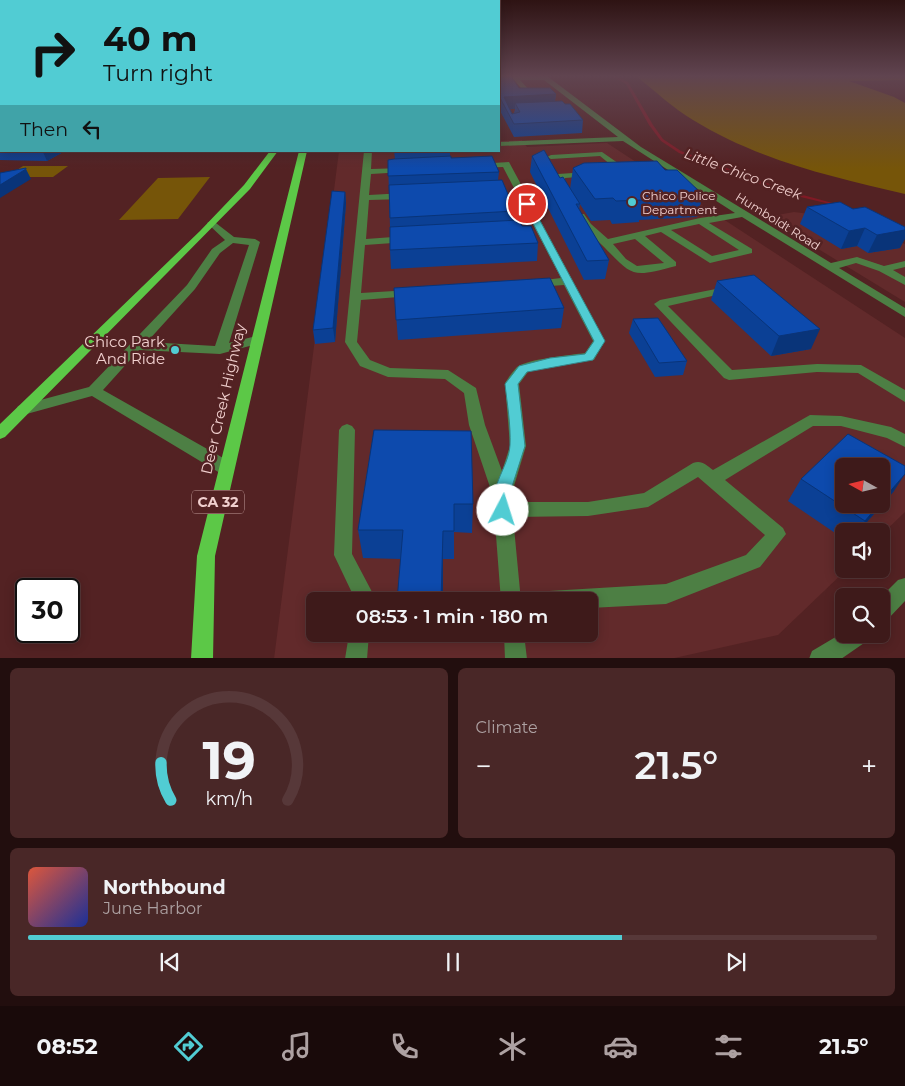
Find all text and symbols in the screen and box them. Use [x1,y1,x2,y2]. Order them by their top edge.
text: 40 m [103,17,198,60]
icon: right [20,20,85,85]
text: Turn right [103,60,213,87]
icon: left [78,115,106,143]
text: Then [20,118,68,141]
water label: Little Chico Creek [682,144,805,204]
pin [506,183,548,225]
place label: Chico Police Department [642,188,717,217]
street label: Humboldt Road [733,189,823,253]
icon: arrive [513,190,541,218]
marker: Chico Police Department [626,196,638,208]
street label: Deer Creek Highway [196,321,250,476]
place label: Chico Park And Ride [84,332,165,368]
marker: Chico Park And Ride [169,344,181,356]
north arrow [835,458,890,512]
map controls [835,458,890,643]
position arrow [476,483,528,535]
road number: CA 32 [192,491,244,514]
button: sound [835,523,890,578]
speed limit sign: 30 [15,578,80,643]
button: search [835,588,890,643]
text: 08:53 · 1 min · 180 m [356,605,548,628]
text: Climate [476,718,538,737]
text: 19 [202,729,256,792]
text: 21.5° [634,742,718,789]
text: − [476,749,492,783]
text: + [861,749,877,783]
text: km/h [205,788,253,809]
text: Northbound [103,876,226,899]
text: June Harbor [103,899,202,918]
icon: previous [156,948,184,976]
icon: pause [439,948,467,976]
icon: next [722,948,750,976]
icon: directions [171,1029,206,1064]
icon: music [279,1029,314,1064]
icon: phone [387,1029,422,1064]
icon: climate [495,1029,530,1064]
icon: car [603,1029,638,1064]
icon: filters [711,1029,746,1064]
text: 08:52 [37,1033,98,1060]
text: 21.5° [819,1033,868,1060]

